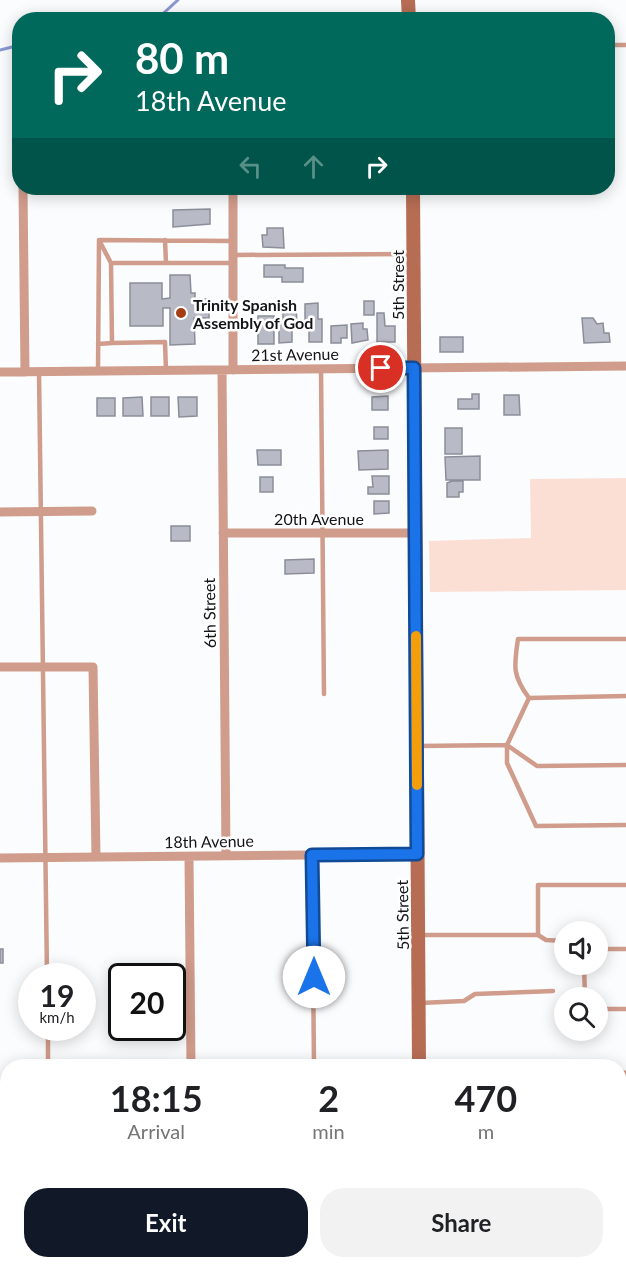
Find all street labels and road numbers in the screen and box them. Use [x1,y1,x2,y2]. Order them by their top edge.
street label: 5th Street [388,250,407,320]
street label: 21st Avenue [251,344,339,364]
street label: 20th Avenue [274,509,364,528]
street label: 6th Street [199,577,219,648]
street label: 18th Avenue [164,831,254,851]
street label: 5th Street [392,879,412,950]

